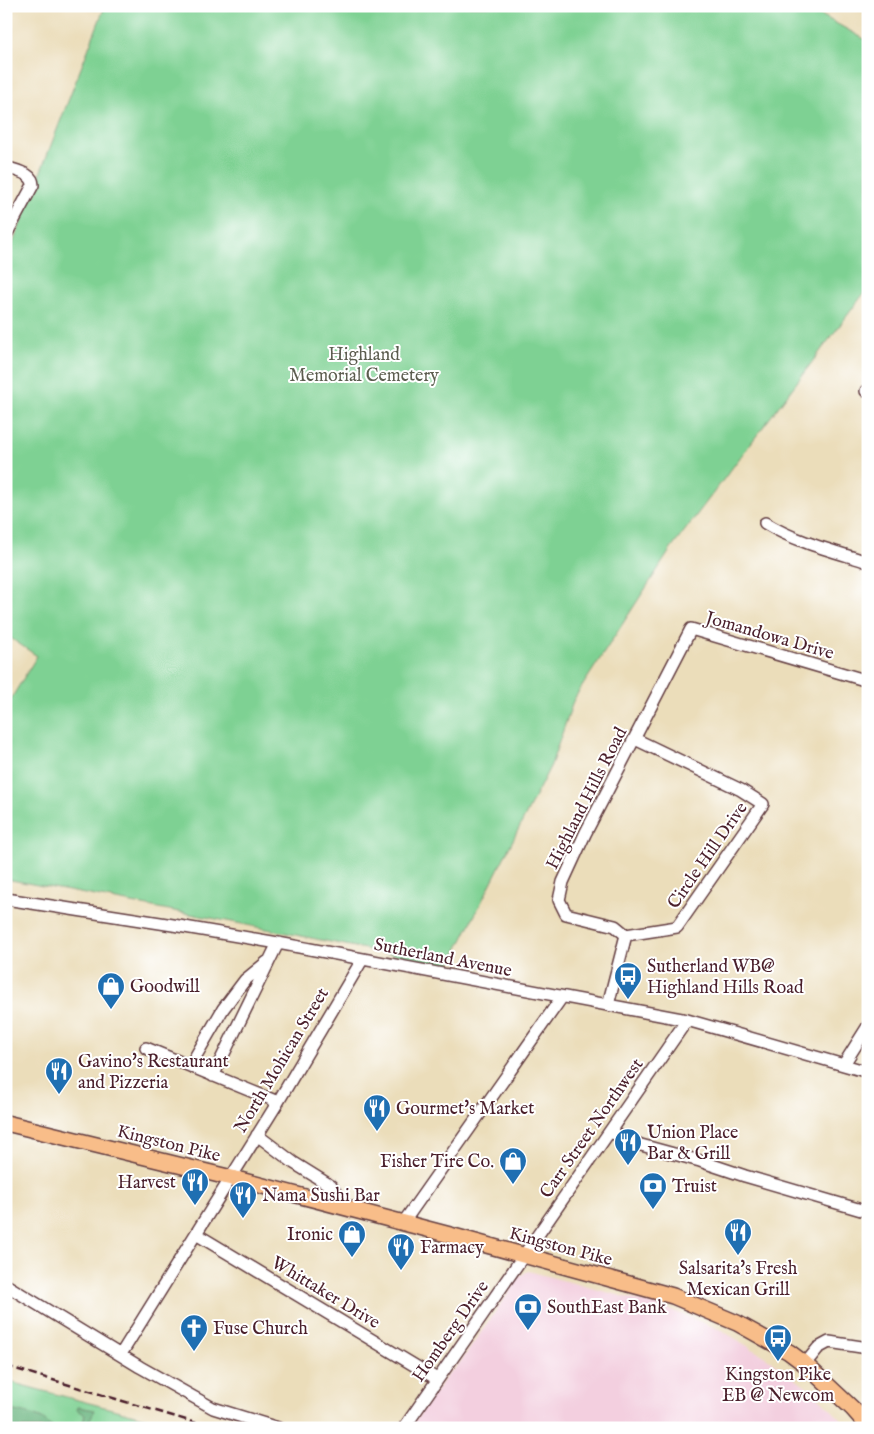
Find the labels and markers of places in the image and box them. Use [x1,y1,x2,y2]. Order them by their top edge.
place label: Sutherland WB@ Highland Hills Road [647,956,804,1000]
bus stop icon: Sutherland WB@ Highland Hills Road [613,961,643,1000]
shop icon: Goodwill [96,971,126,1010]
place label: Goodwill [130,976,200,999]
place label: Gavino's Restaurant and Pizzeria [78,1051,229,1095]
restaurant icon: Gavino's Restaurant and Pizzeria [44,1056,74,1095]
restaurant icon: Gourmet's Market [362,1093,392,1132]
place label: Gourmet's Market [396,1098,534,1121]
place label: Union Place Bar & Grill [647,1122,738,1166]
restaurant icon: Union Place Bar & Grill [613,1127,643,1166]
shop icon: Fisher Tire Co. [498,1146,528,1185]
place label: Fisher Tire Co. [380,1151,494,1174]
restaurant icon: Harvest [180,1167,210,1206]
bank icon: Truist [638,1171,668,1210]
place label: Harvest [117,1172,176,1195]
place label: Truist [672,1176,717,1199]
restaurant icon: Nama Sushi Bar [228,1180,258,1219]
place label: Nama Sushi Bar [262,1185,380,1208]
restaurant icon: Salsarita's Fresh Mexican Grill [723,1217,753,1256]
shop icon: Ironic [337,1219,367,1258]
place label: Ironic [287,1224,333,1247]
restaurant icon: Farmacy [386,1232,416,1271]
place label: Farmacy [420,1237,484,1260]
place label: Salsarita's Fresh Mexican Grill [679,1258,798,1302]
bank icon: SouthEast Bank [513,1292,543,1331]
place label: SouthEast Bank [547,1297,667,1320]
church icon: Fuse Church [179,1313,209,1352]
place label: Fuse Church [213,1318,308,1341]
bus stop icon: Kingston Pike EB @ Newcom [763,1323,793,1362]
place label: Kingston Pike EB @ Newcom [722,1364,834,1408]

